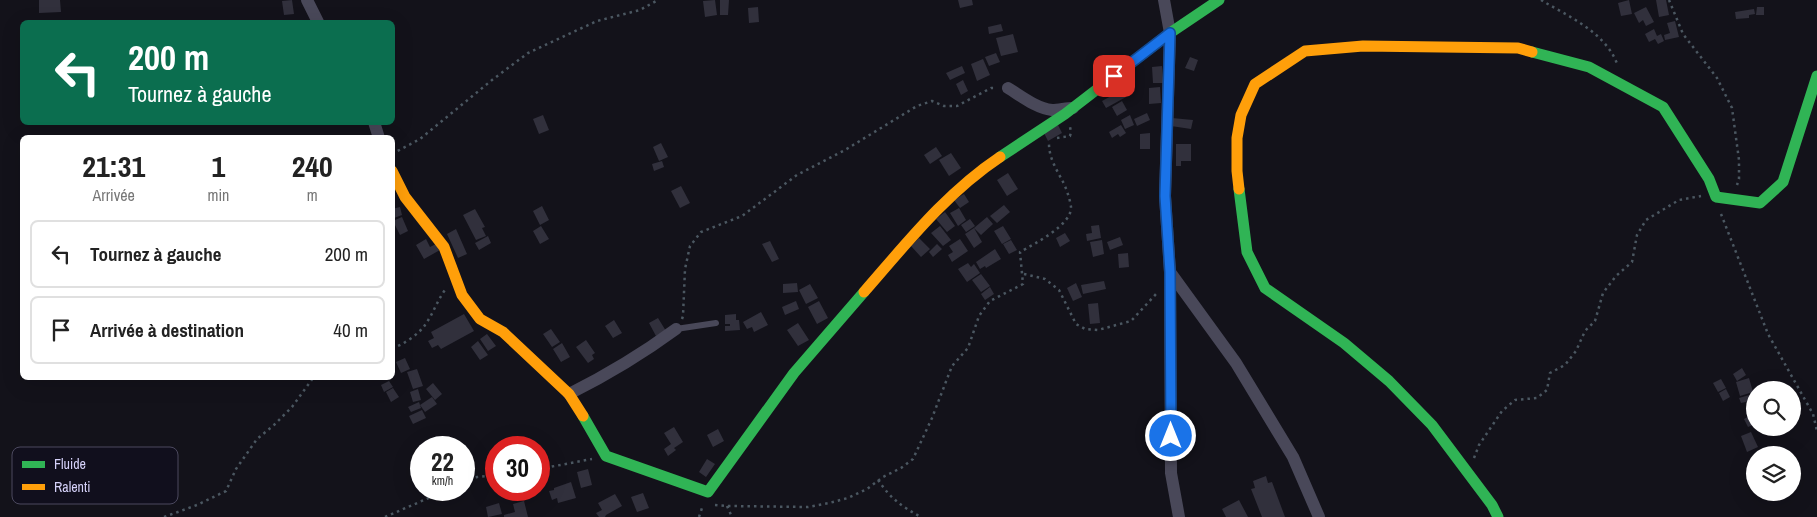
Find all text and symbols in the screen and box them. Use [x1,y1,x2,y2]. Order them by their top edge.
text: 200 m [128,34,209,81]
icon: left [45,40,110,105]
pin [1093,55,1135,97]
icon: arrive [1100,62,1128,90]
text: Tournez à gauche [128,79,271,109]
text: 21:31 [82,146,145,186]
text: 1 [212,146,225,186]
text: 240 [292,146,333,186]
text: Arrivée [93,184,135,206]
text: min [207,184,229,206]
text: m [307,184,318,206]
icon: left [47,240,75,268]
text: Tournez à gauche [90,241,221,267]
text: 200 m [325,241,368,267]
icon: arrive [47,316,75,344]
text: Arrivée à destination [90,317,244,343]
text: 40 m [333,317,368,343]
map controls [1746,381,1801,501]
button: search [1746,381,1801,436]
position arrow [1144,409,1196,461]
speed limit sign: 30 [485,436,550,501]
text: 22 [431,445,454,479]
button: layers [1746,446,1801,501]
legend [12,447,178,504]
text: Fluide [54,455,86,473]
text: km/h [432,473,453,489]
text: Ralenti [54,478,90,496]

